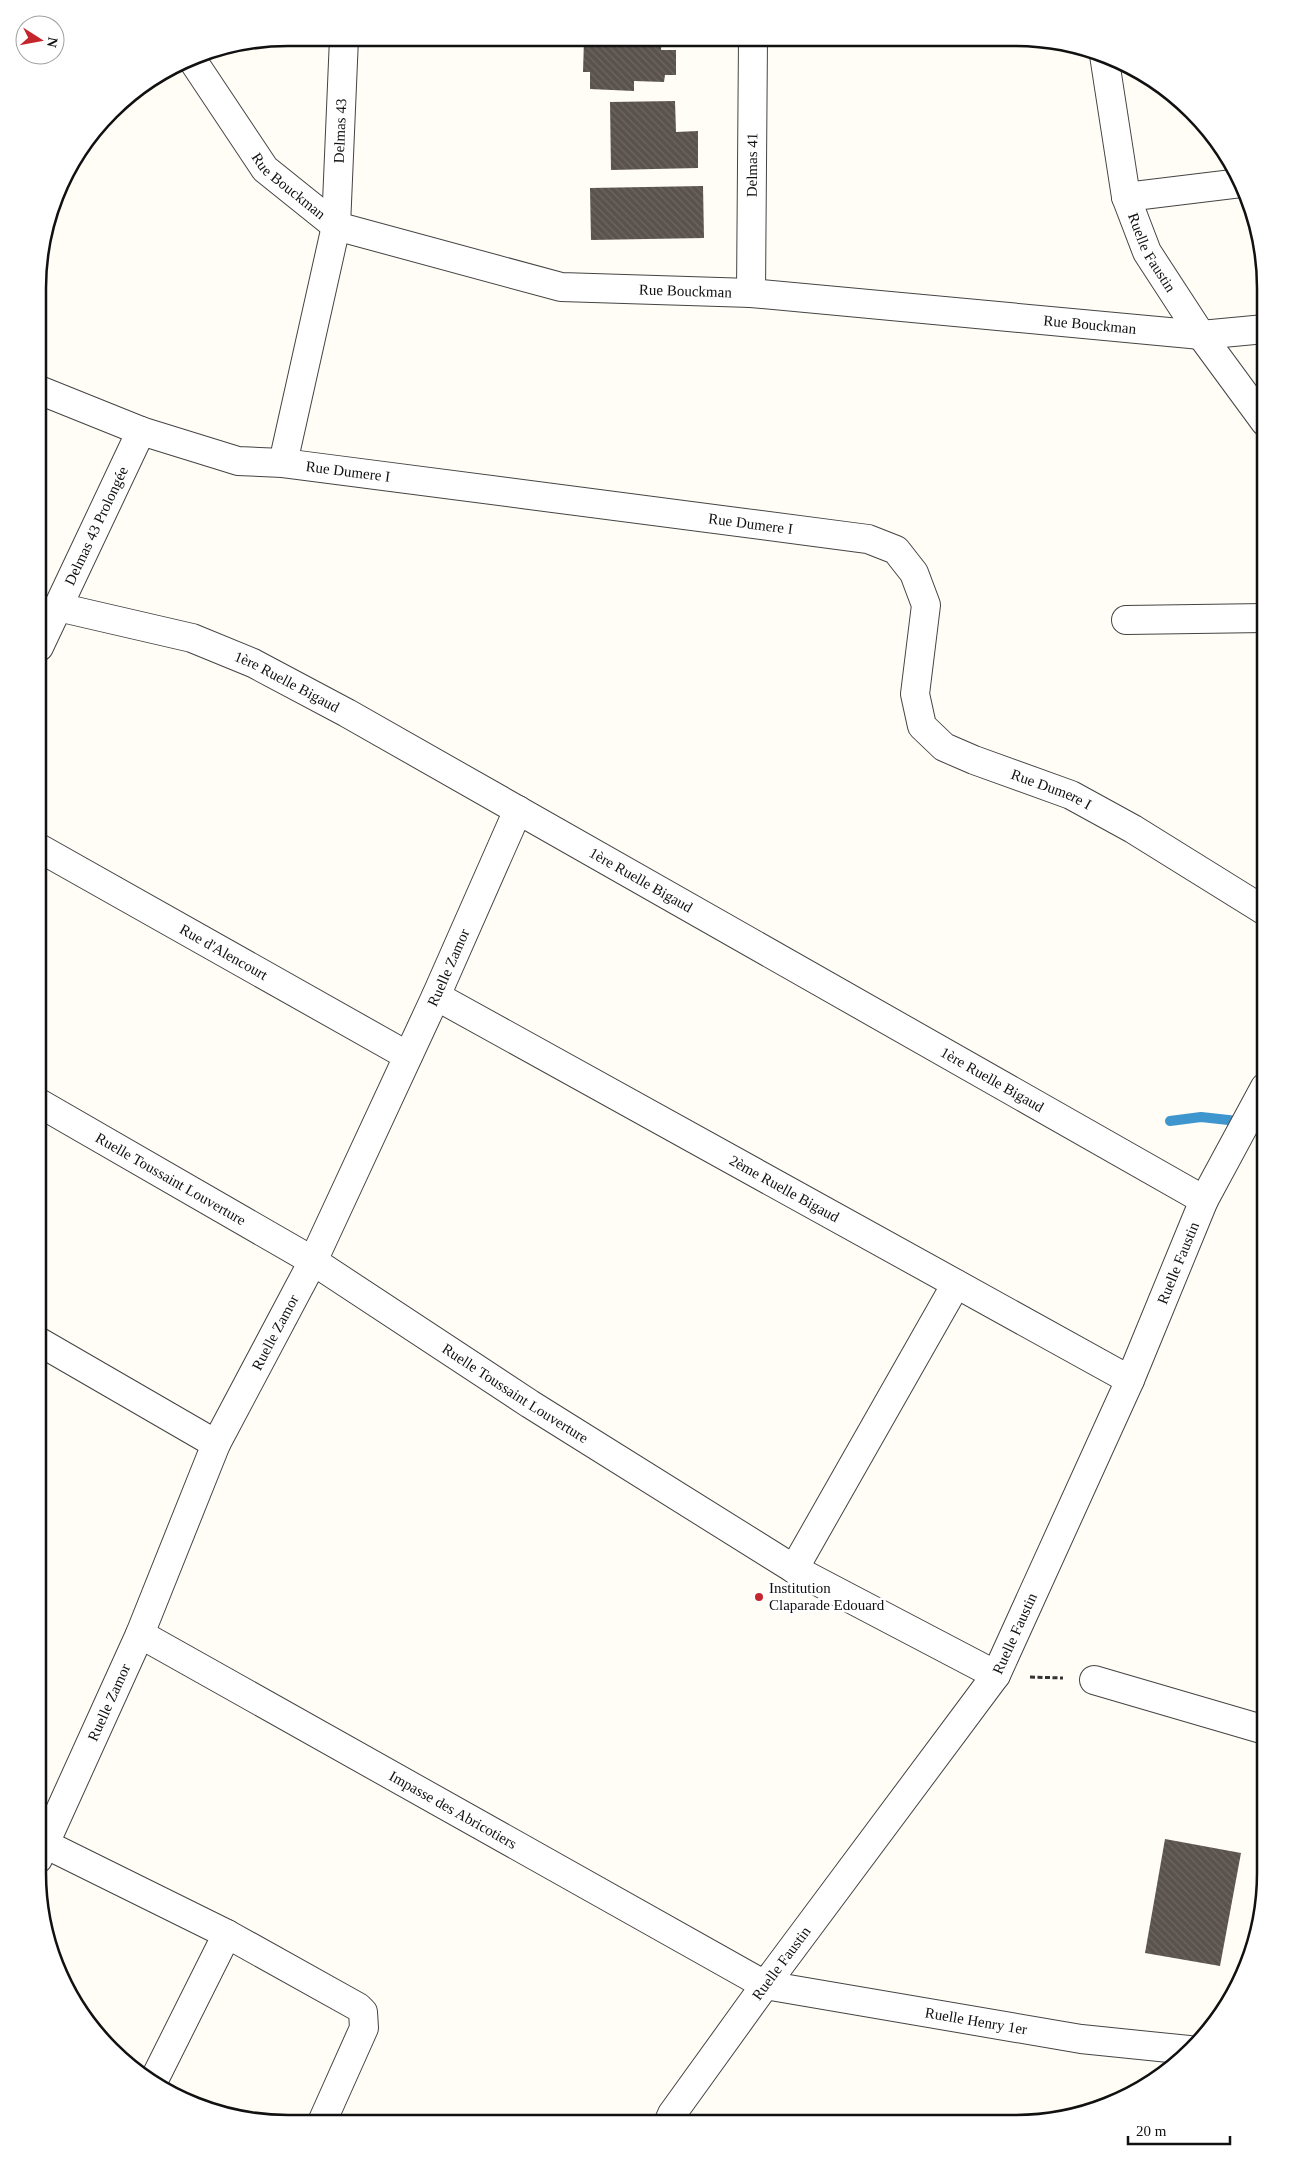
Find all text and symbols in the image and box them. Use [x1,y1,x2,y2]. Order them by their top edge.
north arrow [15,15,65,65]
text: N [44,36,61,49]
street label: Delmas 43 [331,98,349,164]
street label: Delmas 41 [744,133,760,197]
street label: Rue Bouckman [248,150,329,223]
street label: Ruelle Faustin [1125,211,1179,295]
street label: Rue Bouckman [639,281,733,300]
street label: Rue Bouckman [1043,312,1137,337]
street label: Rue Dumere I [305,458,391,485]
street label: Delmas 43 Prolongée [61,464,131,588]
street label: Rue Dumere I [707,510,794,537]
street label: 1ère Ruelle Bigaud [232,648,342,716]
street label: Rue Dumere I [1009,766,1094,813]
street label: 1ère Ruelle Bigaud [587,844,696,916]
street label: Rue d'Alencourt [177,921,271,984]
street label: Ruelle Zamor [424,926,473,1009]
street label: 1ère Ruelle Bigaud [938,1044,1047,1115]
street label: Ruelle Toussaint Louverture [93,1129,249,1229]
street label: 2ème Ruelle Bigaud [727,1152,842,1226]
street label: Ruelle Faustin [1154,1219,1202,1306]
street label: Ruelle Zamor [249,1292,302,1373]
street label: Ruelle Toussaint Louverture [439,1340,591,1446]
place label: Institution Claparade Edouard [769,1580,885,1613]
street label: Ruelle Faustin [990,1590,1040,1677]
marker: Institution Claparade Edouard [753,1591,765,1603]
street label: Ruelle Zamor [85,1661,133,1743]
street label: Impasse des Abricotiers [387,1768,520,1852]
street label: Ruelle Faustin [749,1923,814,2003]
street label: Ruelle Henry 1er [924,2004,1028,2038]
scale bar [1128,2114,1230,2146]
text: 20 m [1136,2123,1167,2139]

